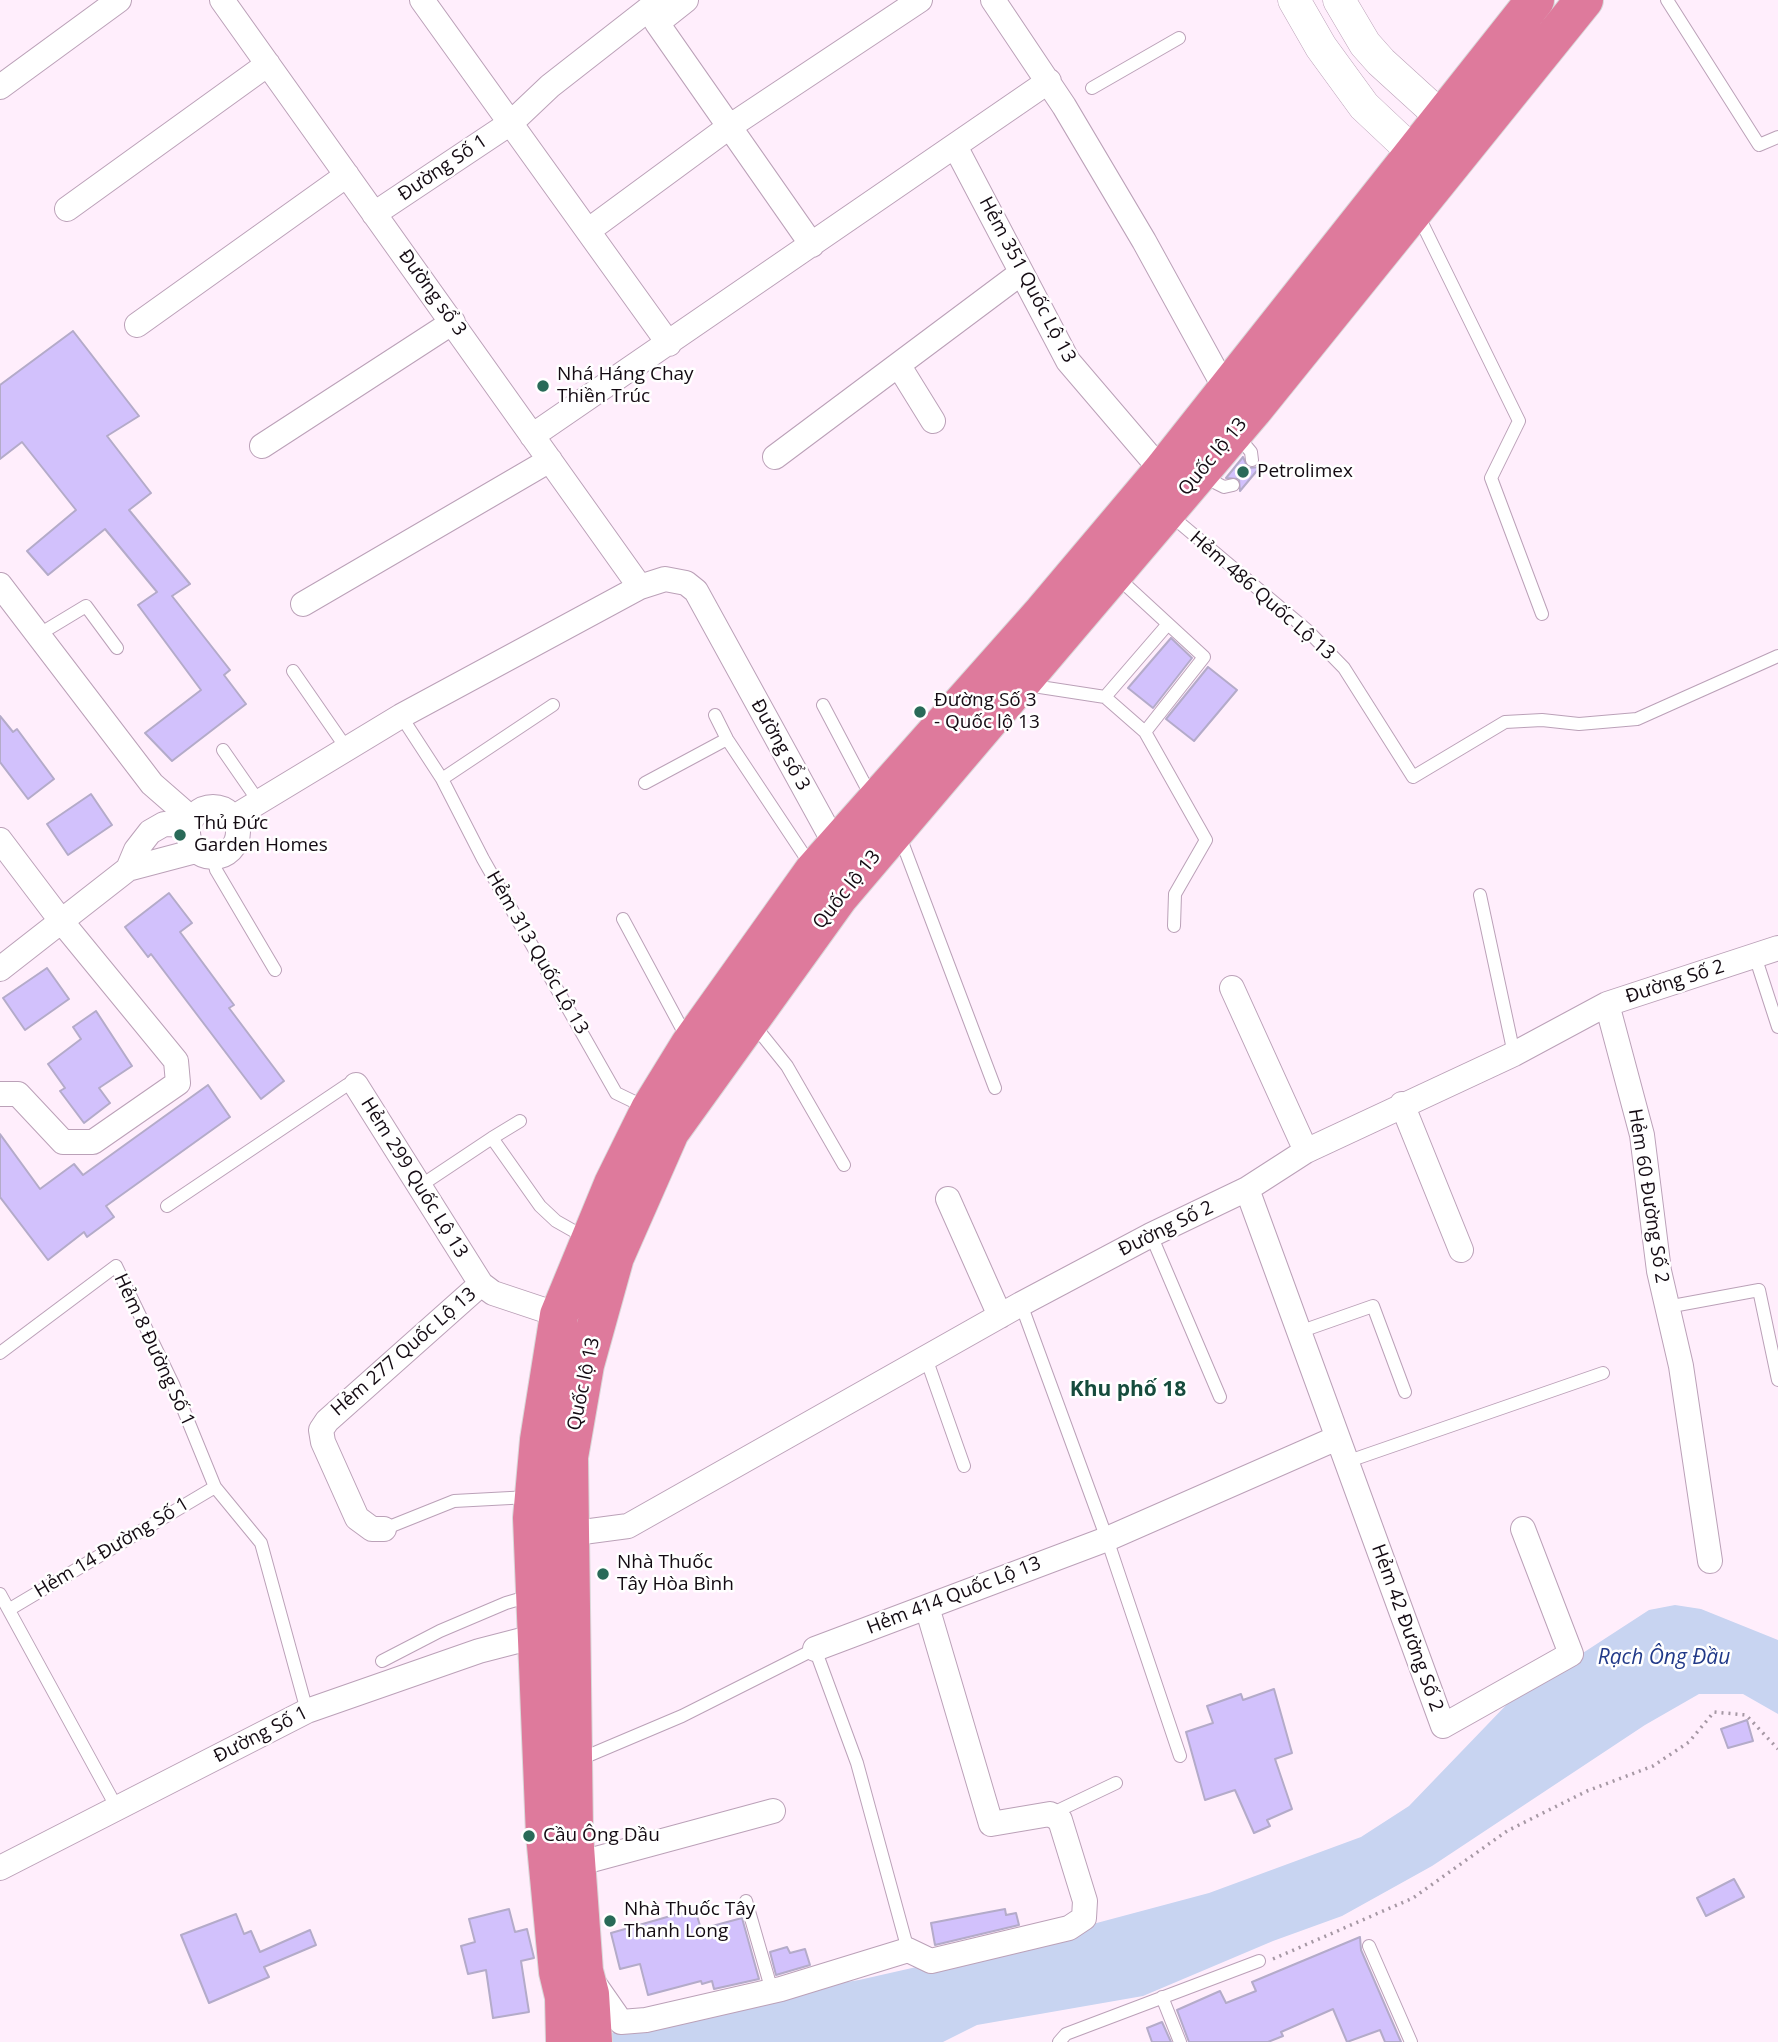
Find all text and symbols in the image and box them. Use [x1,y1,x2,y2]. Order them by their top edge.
street label: Đường Số 1 [394,130,492,206]
street label: Hẻm 351 Quốc Lộ 13 [974,193,1080,367]
street label: Đường sổ 3 [393,245,471,341]
place label: Nhá Háng Chay Thiền Trúc [557,364,694,408]
marker: Nhá Háng Chay Thiền Trúc [535,378,551,394]
street label: Quốc lộ 13 [1174,413,1252,501]
place label: Petrolimex [1257,461,1353,483]
marker: Petrolimex [1235,464,1251,480]
street label: Hẻm 486 Quốc Lộ 13 [1185,527,1339,665]
place label: Đường Số 3 - Quốc lộ 13 [934,690,1040,734]
street label: Đường sổ 3 [746,695,814,795]
marker: Đường Số 3 - Quốc lộ 13 [912,704,928,720]
place label: Thủ Đức Garden Homes [194,813,328,857]
marker: Thủ Đức Garden Homes [172,827,188,843]
street label: Quốc lộ 13 [808,846,886,934]
street label: Hẻm 313 Quốc Lộ 13 [481,867,593,1039]
street label: Đường Số 2 [1623,955,1727,1009]
street label: Hẻm 299 Quốc Lộ 13 [355,1094,473,1262]
street label: Hẻm 60 Đường Số 2 [1623,1107,1673,1285]
street label: Đường Số 2 [1115,1196,1217,1262]
street label: Hẻm 8 Đường Số 1 [109,1270,199,1430]
street label: Hẻm 277 Quốc Lộ 13 [327,1283,481,1421]
street label: Quốc lộ 13 [563,1335,605,1433]
district label: Khu phố 18 [1070,1377,1186,1403]
street label: Hẻm 14 Đường Số 1 [31,1493,193,1603]
street label: Hẻm 42 Đường Số 2 [1366,1541,1448,1715]
place label: Nhà Thuốc Tây Hòa Bình [617,1552,734,1596]
street label: Hẻm 414 Quốc Lộ 13 [864,1552,1044,1640]
marker: Nhà Thuốc Tây Hòa Bình [595,1566,611,1582]
water label: Rạch Ông Đầu [1598,1645,1730,1671]
street label: Đường Số 1 [210,1702,312,1768]
place label: Cầu Ông Dầu [543,1825,660,1847]
marker: Cầu Ông Dầu [521,1828,537,1844]
place label: Nhà Thuốc Tây Thanh Long [624,1899,755,1943]
marker: Nhà Thuốc Tây Thanh Long [602,1913,618,1929]

